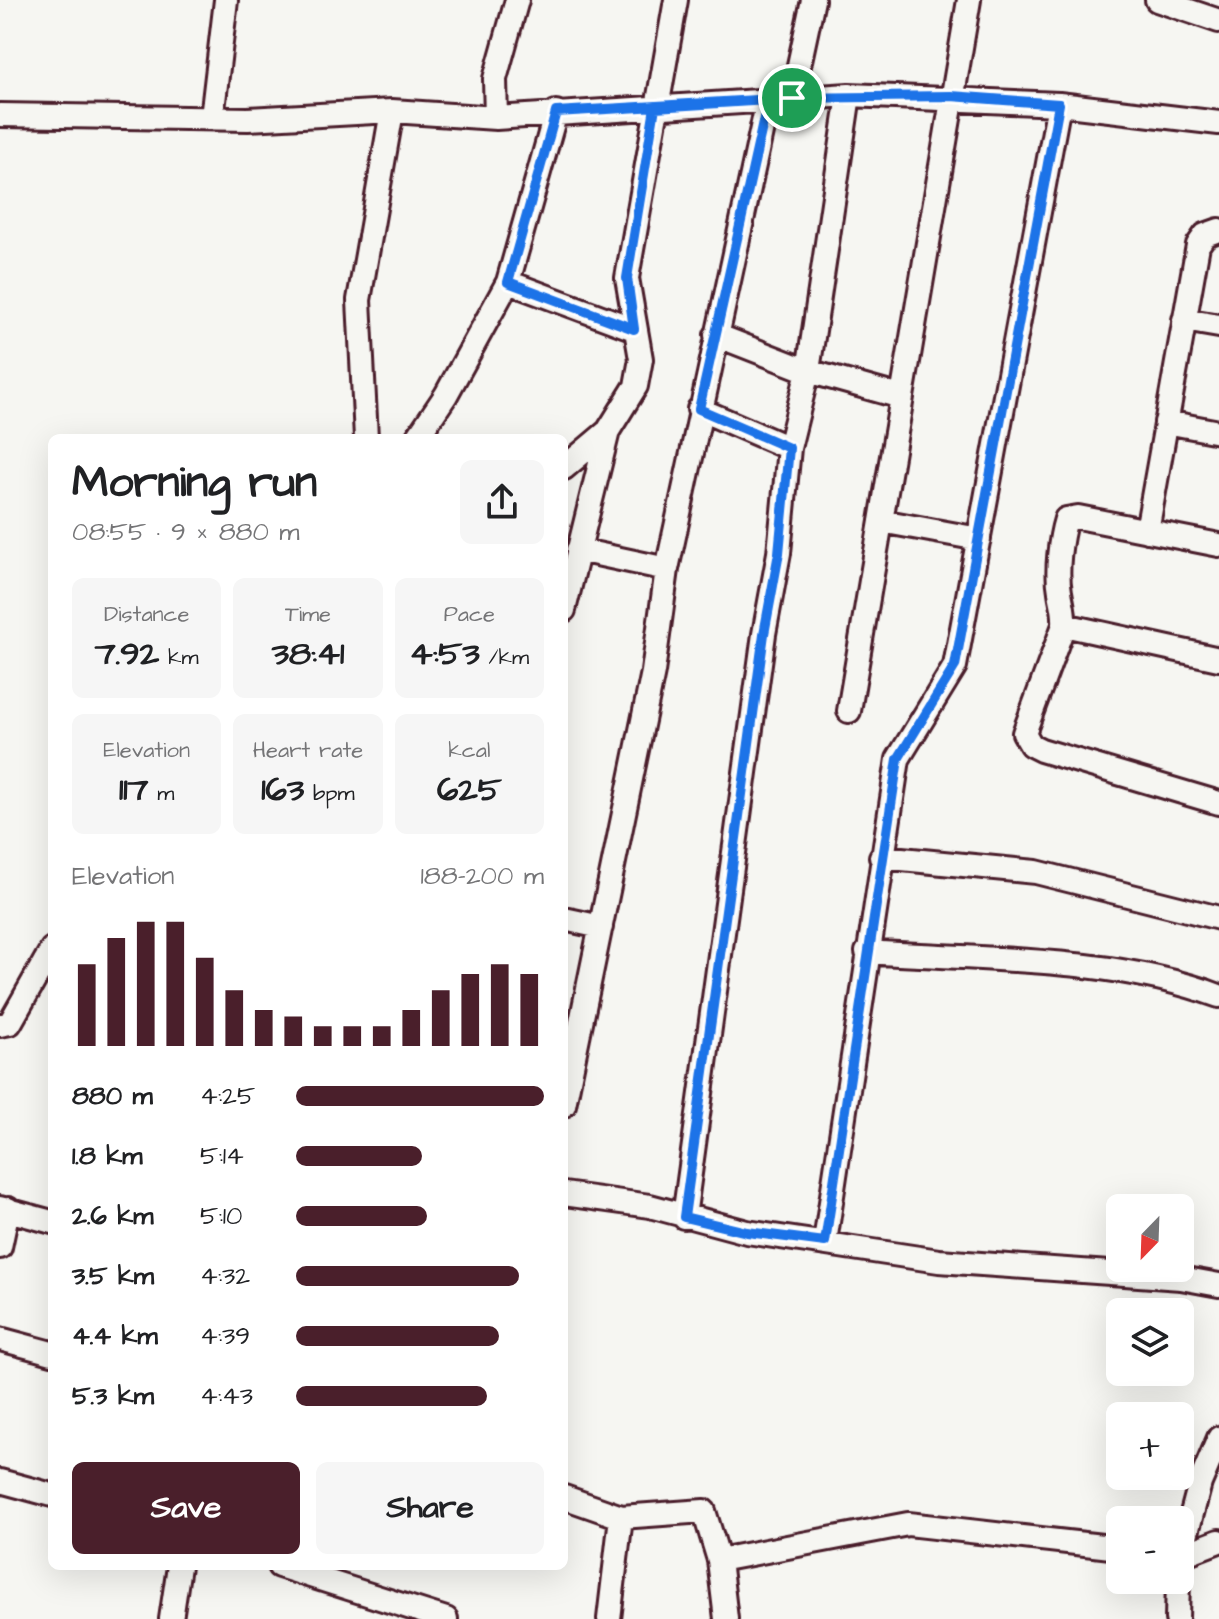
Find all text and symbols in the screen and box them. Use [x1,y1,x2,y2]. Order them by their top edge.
pin [758,64,826,132]
icon: arrive [770,76,814,120]
text: Morning run [72,453,317,514]
button: share [460,460,544,544]
text: 08:55 · 9 × 880 m [72,514,300,550]
text: Distance [104,599,189,630]
text: Time [285,599,331,630]
text: Pace [444,599,495,630]
text: 7.92 [95,630,159,678]
text: 38:41 [272,630,344,678]
text: 4:53 [409,630,480,678]
text: km [159,642,199,673]
text: /km [480,642,529,673]
text: Elevation [103,735,190,766]
text: Heart rate [253,735,363,766]
text: kcal [448,735,490,766]
text: 117 [119,766,149,814]
text: 163 [261,766,304,814]
text: 625 [437,766,502,814]
text: m [149,778,174,809]
text: bpm [304,778,355,809]
text: Elevation [72,858,174,894]
text: 188–200 m [421,858,544,894]
text: 880 m [72,1078,153,1114]
text: 4:25 [200,1078,255,1114]
text: 1.8 km [72,1138,142,1174]
text: 5:14 [200,1138,244,1174]
north arrow [1106,1194,1194,1282]
map controls [1106,1194,1194,1594]
text: 2.6 km [72,1198,153,1234]
text: 5:10 [200,1198,242,1234]
text: 3.5 km [72,1258,154,1294]
text: 4:32 [200,1258,250,1294]
button: layers [1106,1298,1194,1386]
text: 4.4 km [72,1318,158,1354]
text: 4:39 [200,1318,250,1354]
text: 5.3 km [72,1378,154,1414]
text: 4:43 [200,1378,253,1414]
button: + [1106,1402,1194,1490]
button: Save [72,1462,300,1554]
button: Share [316,1462,544,1554]
button: − [1106,1506,1194,1594]

